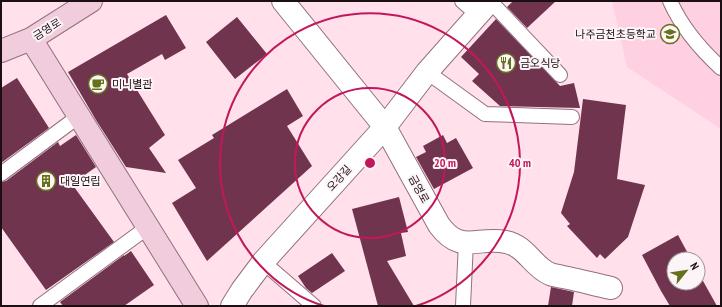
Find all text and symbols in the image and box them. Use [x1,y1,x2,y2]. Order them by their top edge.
street label: 금영로 [30,15,64,43]
school or university icon: 나주금천초등학교 [659,23,681,45]
place label: 나주금천초등학교 [575,27,656,41]
restaurant icon: 금오식당 [495,52,517,74]
place label: 금오식당 [520,56,560,70]
cafe icon: 미니별관 [87,73,109,95]
place label: 미니별관 [112,77,152,91]
text: 20 m [434,155,456,170]
text: 40 m [509,155,531,170]
centre of rings [363,156,377,170]
street label: 오강길 [324,162,354,194]
building icon: 대일연립 [35,170,57,192]
street label: 금영로 [406,172,432,206]
place label: 대일연립 [60,174,100,188]
north arrow [666,251,706,291]
text: N [687,260,702,272]

